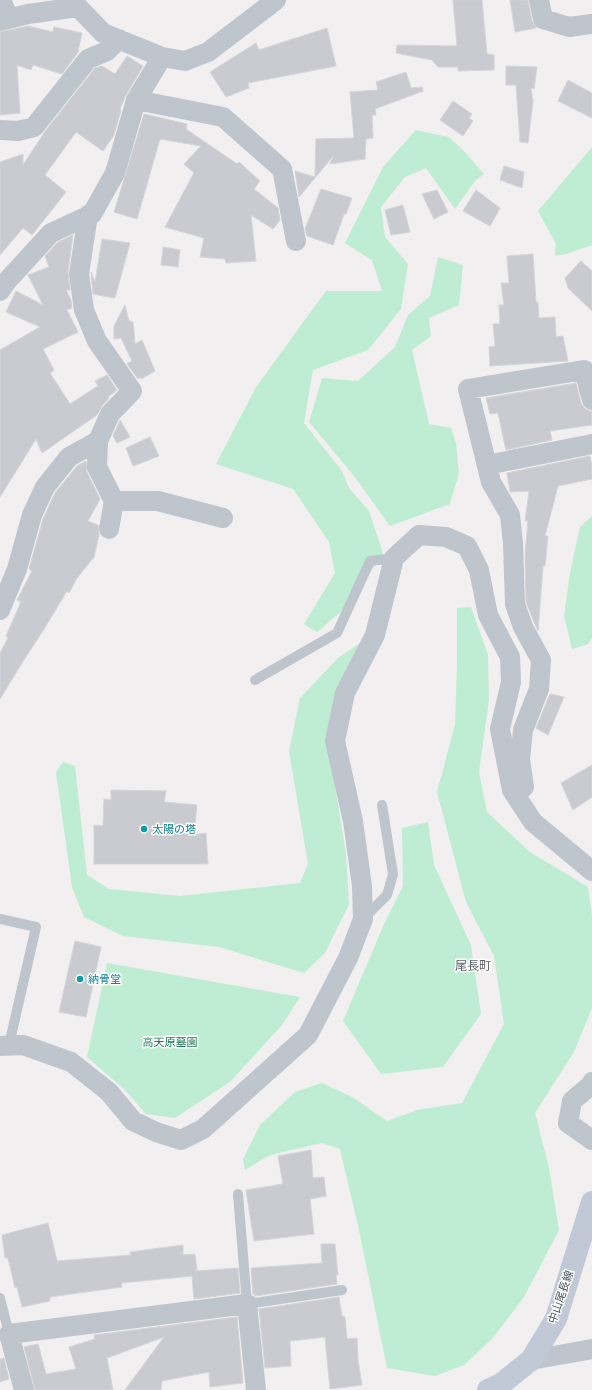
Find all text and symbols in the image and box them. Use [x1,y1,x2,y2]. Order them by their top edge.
place label: 太陽の塔 [152,823,196,836]
marker: 太陽の塔 [139,824,149,834]
district label: 尾長町 [455,959,491,973]
place label: 納骨堂 [88,973,121,986]
marker: 納骨堂 [75,974,85,984]
park label: 高天原墓園 [143,1036,198,1049]
street label: 中山尾長線 [546,1269,576,1325]

